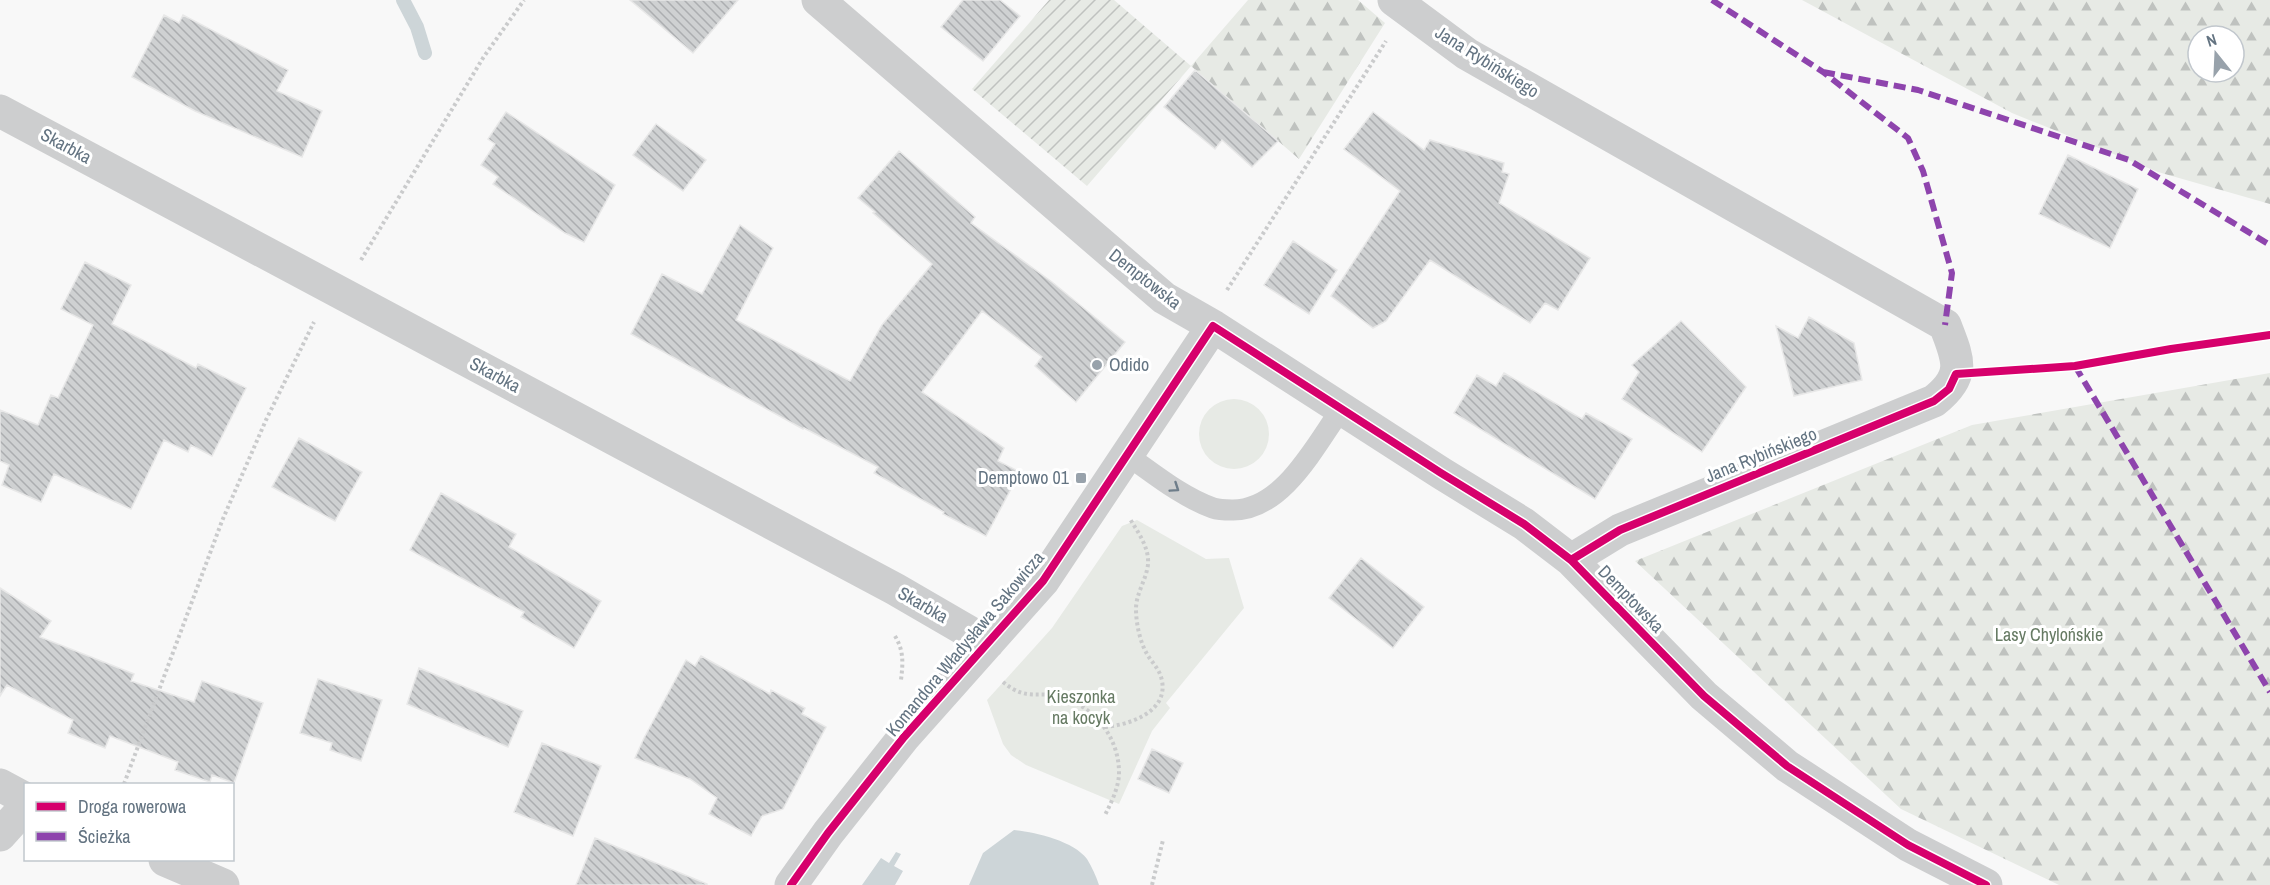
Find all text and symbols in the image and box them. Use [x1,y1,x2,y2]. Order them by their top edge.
street label: Jana Rybińskiego [1431,20,1544,103]
north arrow [2186,24,2246,84]
text: N [2203,28,2219,52]
street label: Skarbka [36,122,96,169]
street label: Demptowska [1104,242,1187,315]
street label: Skarbka [465,351,525,398]
place label: Odido [1109,352,1149,377]
marker: Odido [1090,358,1104,372]
street label: Jana Rybińskiego [1701,421,1820,488]
place label: Demptowo 01 [978,465,1070,490]
marker: Demptowo 01 [1074,471,1088,485]
one-way arrow [1168,481,1179,492]
street label: Komandora Władysława Sakowicza [880,546,1050,742]
street label: Demptowska [1593,559,1670,638]
street label: Skarbka [894,580,953,629]
park label: Lasy Chylońskie [1995,622,2103,647]
park label: Kieszonka na kocyk [1047,684,1115,730]
legend [24,783,234,861]
text: Droga rowerowa [78,794,186,819]
text: Ścieżka [78,824,131,849]

